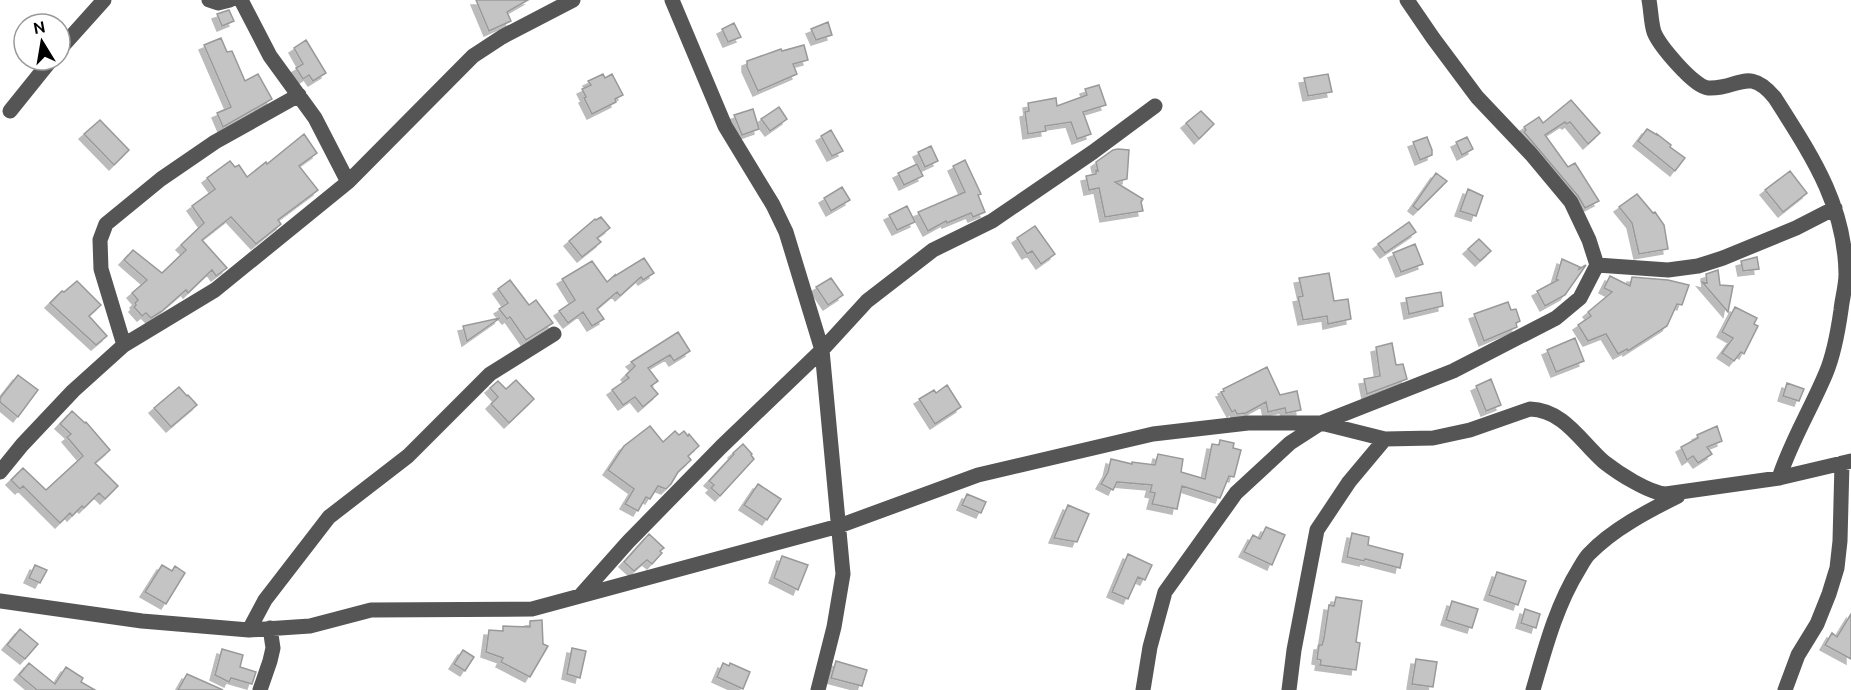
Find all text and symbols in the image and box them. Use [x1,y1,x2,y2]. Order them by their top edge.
north arrow [12,12,72,72]
text: N [32,17,47,37]

